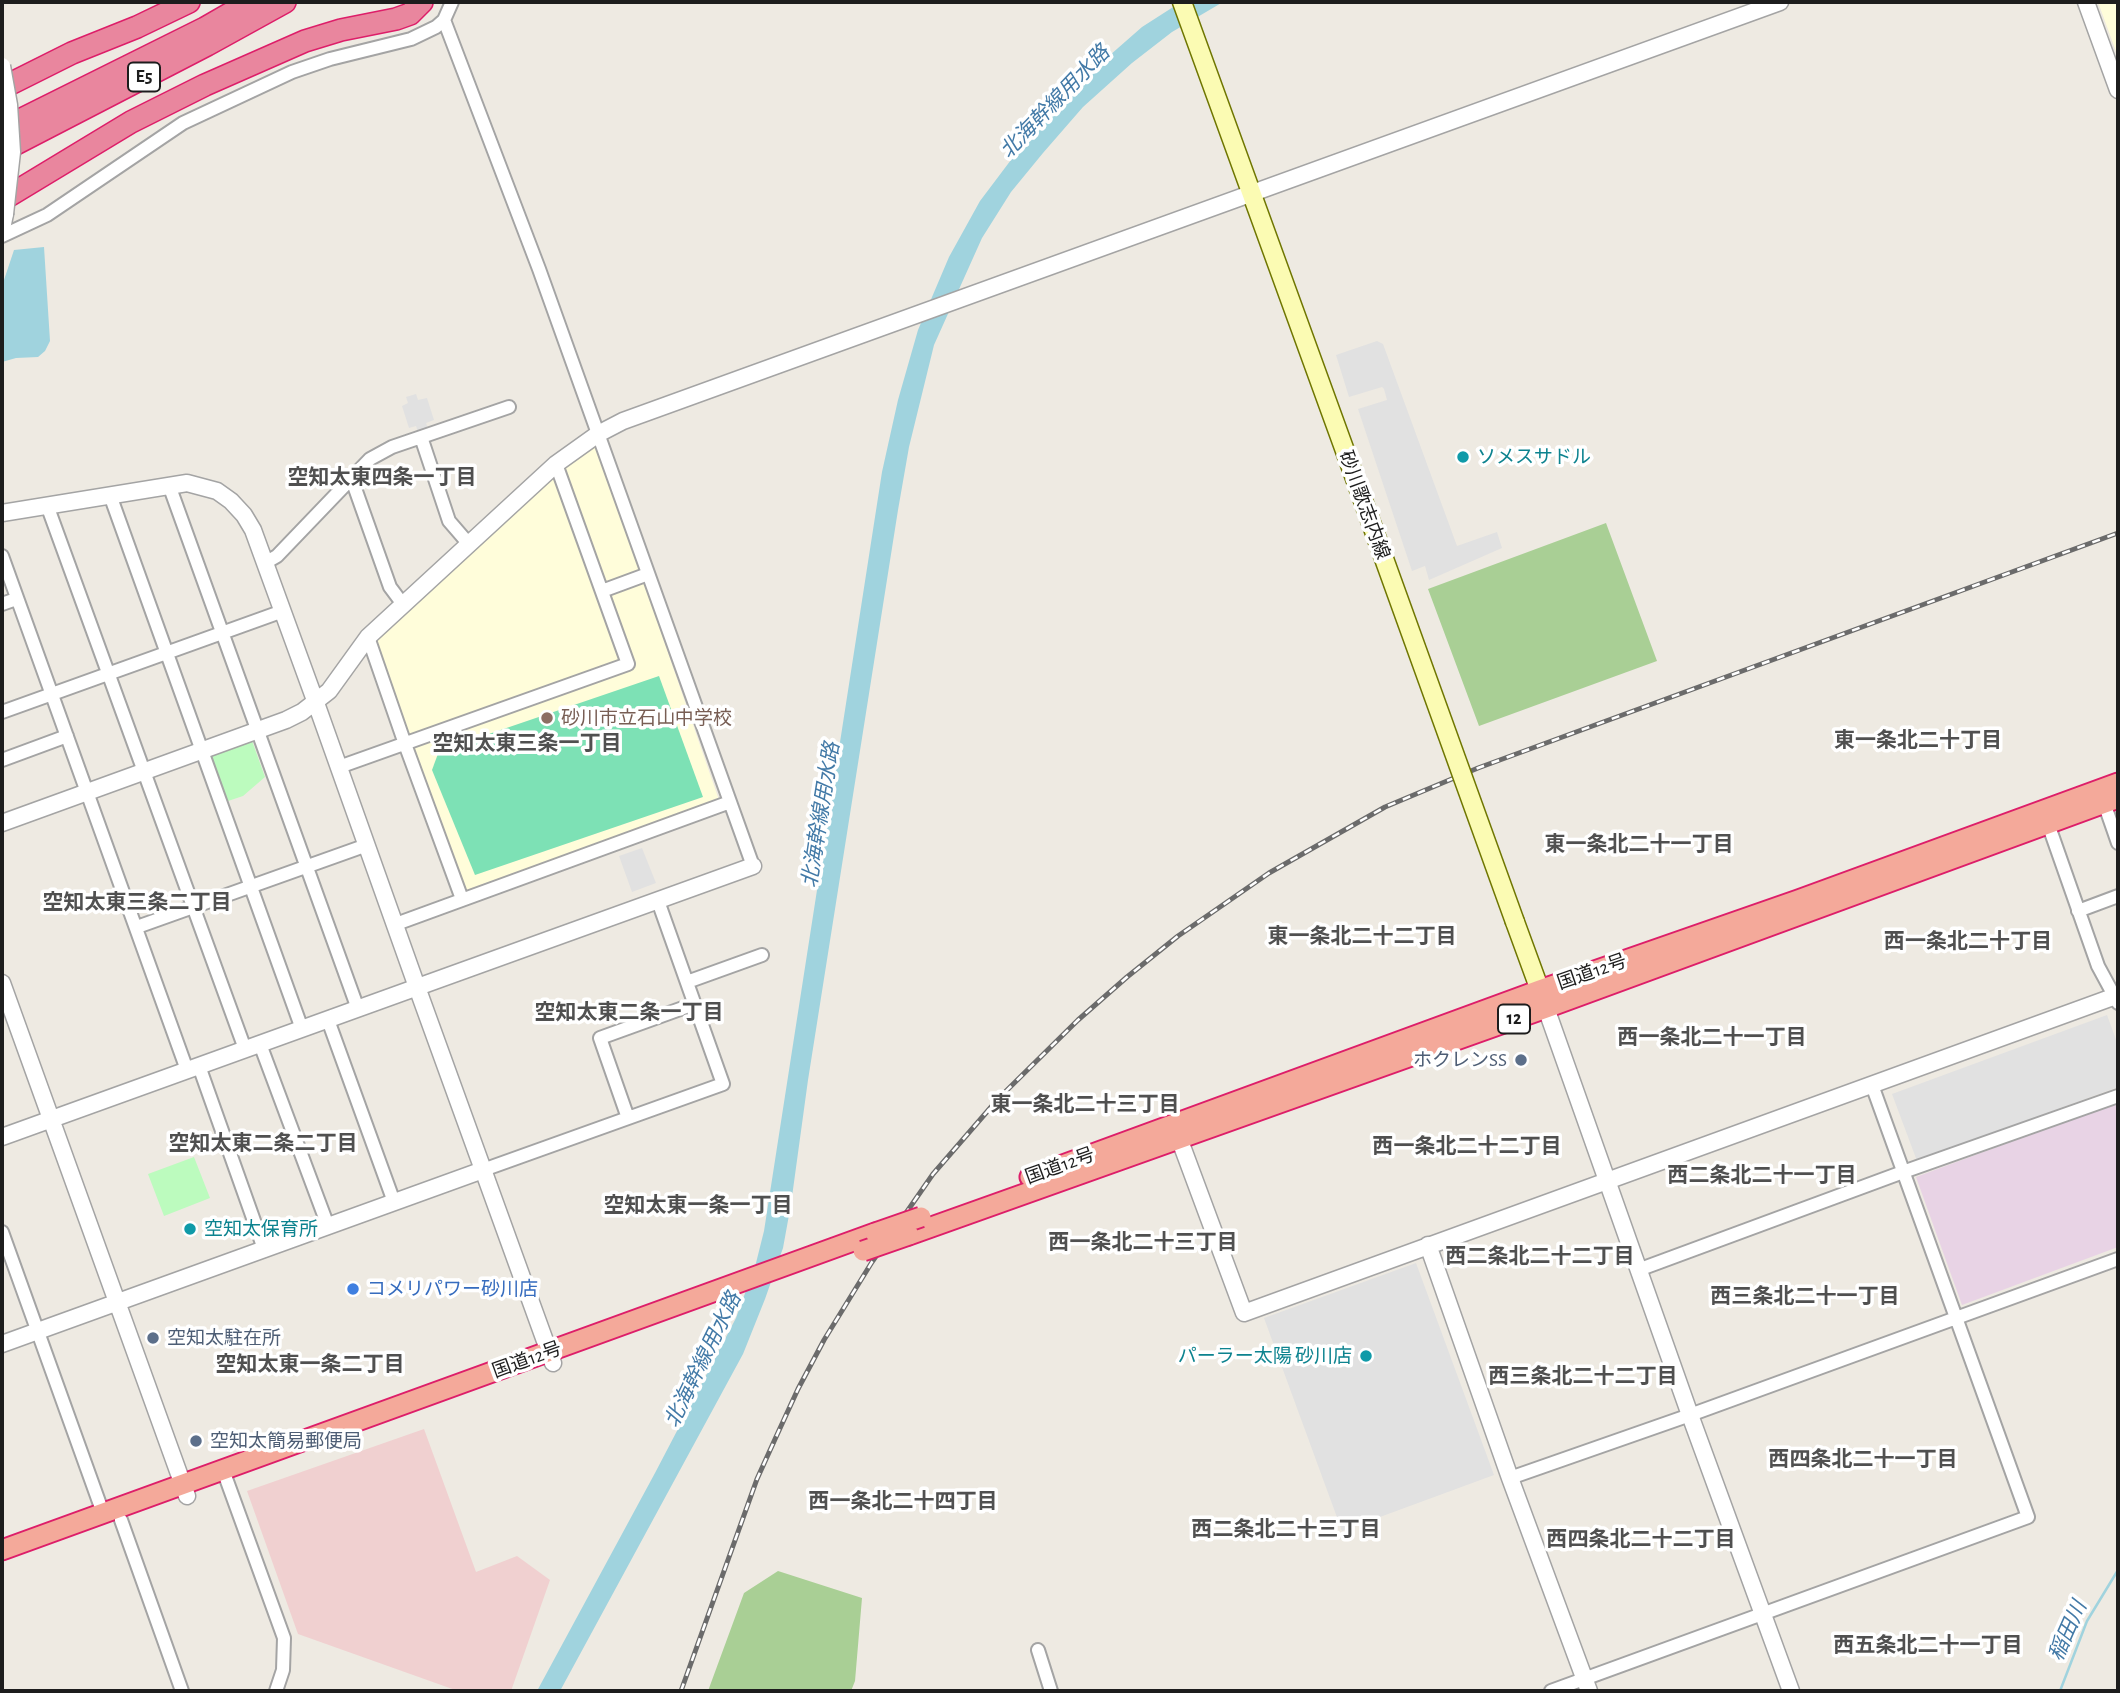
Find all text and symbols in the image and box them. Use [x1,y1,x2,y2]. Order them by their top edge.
water label: 北海幹線用水路 [995,40,1115,164]
road number: E5 [128,62,160,92]
place label: ソメスサドル [1477,446,1591,468]
street label: 砂川歌志内線 [1334,448,1394,562]
marker: ソメスサドル [1455,449,1471,465]
district label: 空知太東四条一丁目 [288,465,476,491]
place label: 砂川市立石山中学校 [561,707,732,729]
marker: 砂川市立石山中学校 [539,710,555,726]
district label: 東一条北二十丁目 [1834,728,2002,754]
district label: 空知太東三条一丁目 [433,731,621,757]
water label: 北海幹線用水路 [797,740,845,890]
district label: 東一条北二十一丁目 [1545,832,1733,858]
district label: 空知太東三条二丁目 [43,890,231,916]
district label: 東一条北二十二丁目 [1268,924,1456,950]
district label: 西一条北二十丁目 [1884,929,2052,955]
street label: 国道12号 [1554,949,1630,995]
district label: 空知太東二条一丁目 [535,1000,723,1026]
road number: 12 [1498,1004,1530,1034]
district label: 西一条北二十一丁目 [1618,1025,1806,1051]
place label: ホクレンSS [1413,1049,1507,1071]
marker: ホクレンSS [1513,1052,1529,1068]
district label: 東一条北二十三丁目 [991,1092,1179,1118]
district label: 空知太東二条二丁目 [169,1131,357,1157]
district label: 西一条北二十二丁目 [1373,1134,1561,1160]
street label: 国道12号 [1022,1143,1098,1189]
district label: 西二条北二十一丁目 [1668,1163,1856,1189]
district label: 空知太東一条一丁目 [604,1193,792,1219]
place label: 空知太保育所 [204,1218,318,1240]
marker: 空知太保育所 [182,1221,198,1237]
district label: 西一条北二十三丁目 [1049,1230,1237,1256]
district label: 西二条北二十二丁目 [1446,1244,1634,1270]
place label: コメリパワー砂川店 [367,1278,538,1300]
marker: コメリパワー砂川店 [345,1281,361,1297]
district label: 西三条北二十一丁目 [1711,1284,1899,1310]
water label: 北海幹線用水路 [659,1288,747,1432]
place label: 空知太駐在所 [167,1327,281,1349]
marker: 空知太駐在所 [145,1330,161,1346]
street label: 国道12号 [489,1337,565,1383]
place label: パーラー太陽 砂川店 [1178,1345,1352,1367]
marker: パーラー太陽 砂川店 [1358,1348,1374,1364]
district label: 空知太東一条二丁目 [216,1352,404,1378]
district label: 西三条北二十二丁目 [1489,1364,1677,1390]
place label: 空知太簡易郵便局 [210,1430,362,1452]
marker: 空知太簡易郵便局 [188,1433,204,1449]
district label: 西四条北二十一丁目 [1769,1447,1957,1473]
district label: 西一条北二十四丁目 [809,1489,997,1515]
district label: 西二条北二十三丁目 [1192,1517,1380,1543]
district label: 西四条北二十二丁目 [1547,1527,1735,1553]
water label: 稲田川 [2044,1597,2092,1665]
district label: 西五条北二十一丁目 [1834,1633,2022,1659]

